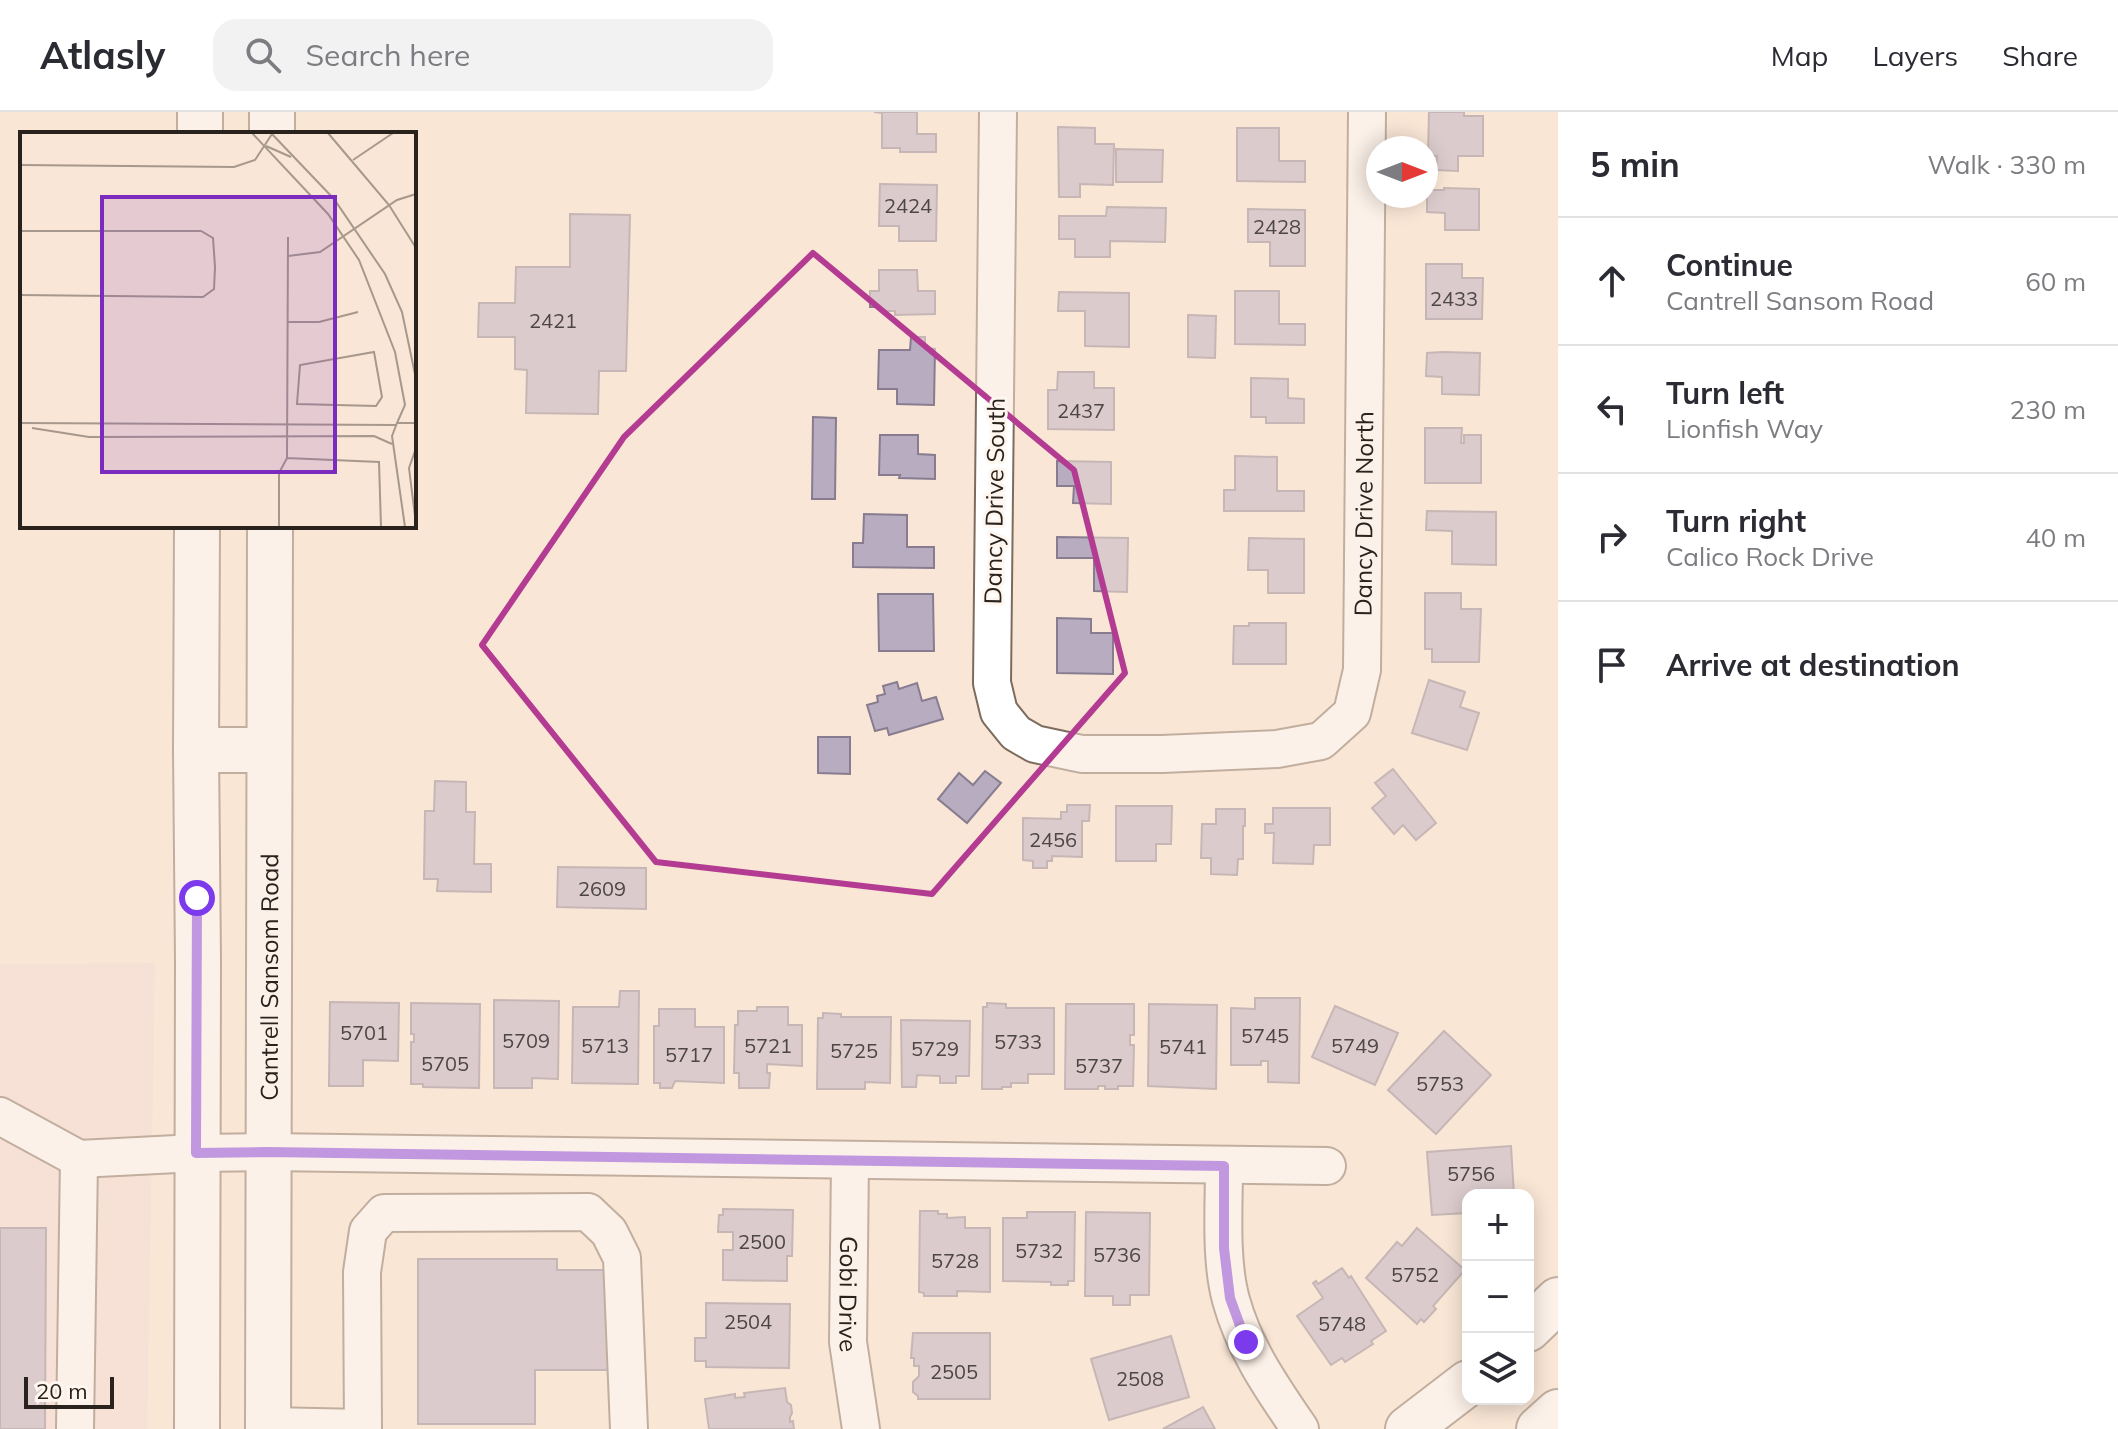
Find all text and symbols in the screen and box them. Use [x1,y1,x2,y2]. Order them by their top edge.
search box [213,19,773,91]
text: Atlasly [40,31,165,79]
icon: search [241,33,285,77]
text: Search here [305,36,470,74]
text: Map [1771,38,1828,73]
text: Layers [1872,38,1958,73]
text: Share [2002,38,2078,73]
inset map [20,132,416,528]
north arrow [1366,136,1438,208]
text: 5 min [1590,143,1680,186]
text: Walk · 330 m [1927,148,2086,181]
house number: 2424 [884,193,932,218]
house number: 2428 [1253,214,1301,239]
text: Continue [1666,246,1793,284]
icon: ahead [1590,259,1634,303]
text: 60 m [2025,265,2086,298]
text: Cantrell Sansom Road [1666,284,1934,317]
house number: 2433 [1430,286,1478,311]
house number: 2421 [529,308,577,333]
text: Turn left [1666,374,1784,412]
icon: left [1590,387,1634,431]
text: 230 m [2010,393,2086,426]
street label: Dancy Drive South [977,397,1011,605]
house number: 2437 [1057,398,1105,423]
street label: Dancy Drive North [1347,411,1379,616]
text: Lionfish Way [1666,412,1823,445]
text: Turn right [1666,502,1806,540]
icon: right [1590,515,1634,559]
text: 40 m [2025,521,2086,554]
text: Calico Rock Drive [1666,540,1874,573]
icon: arrive [1590,643,1634,687]
text: Arrive at destination [1666,646,1960,684]
house number: 2456 [1029,827,1077,852]
street label: Cantrell Sansom Road [254,853,284,1101]
house number: 2609 [578,876,626,901]
route start [179,880,215,916]
house number: 5701 [340,1020,388,1045]
house number: 5745 [1241,1023,1289,1048]
house number: 5709 [502,1028,550,1053]
house number: 5733 [994,1029,1042,1054]
house number: 5713 [581,1033,629,1058]
house number: 5721 [744,1033,792,1058]
house number: 5749 [1331,1033,1379,1058]
house number: 5741 [1159,1034,1207,1059]
house number: 5729 [911,1036,959,1061]
house number: 5725 [830,1038,878,1063]
house number: 5717 [665,1042,713,1067]
house number: 5705 [421,1051,469,1076]
house number: 5737 [1075,1053,1123,1078]
house number: 5753 [1416,1071,1464,1096]
house number: 5756 [1447,1161,1495,1186]
map controls [1462,1189,1534,1405]
button: + [1462,1189,1534,1261]
house number: 2500 [738,1229,786,1254]
street label: Gobi Drive [833,1236,864,1354]
house number: 5732 [1015,1238,1063,1263]
house number: 5736 [1093,1242,1141,1267]
house number: 5728 [931,1248,979,1273]
button: − [1462,1261,1534,1333]
house number: 5752 [1391,1262,1439,1287]
house number: 2504 [724,1309,772,1334]
house number: 5748 [1318,1311,1366,1336]
route end [1228,1324,1264,1360]
button: layers [1462,1333,1534,1405]
house number: 2505 [930,1359,978,1384]
house number: 2508 [1116,1366,1164,1391]
scale bar [24,1373,114,1409]
text: 20 m [36,1377,87,1405]

